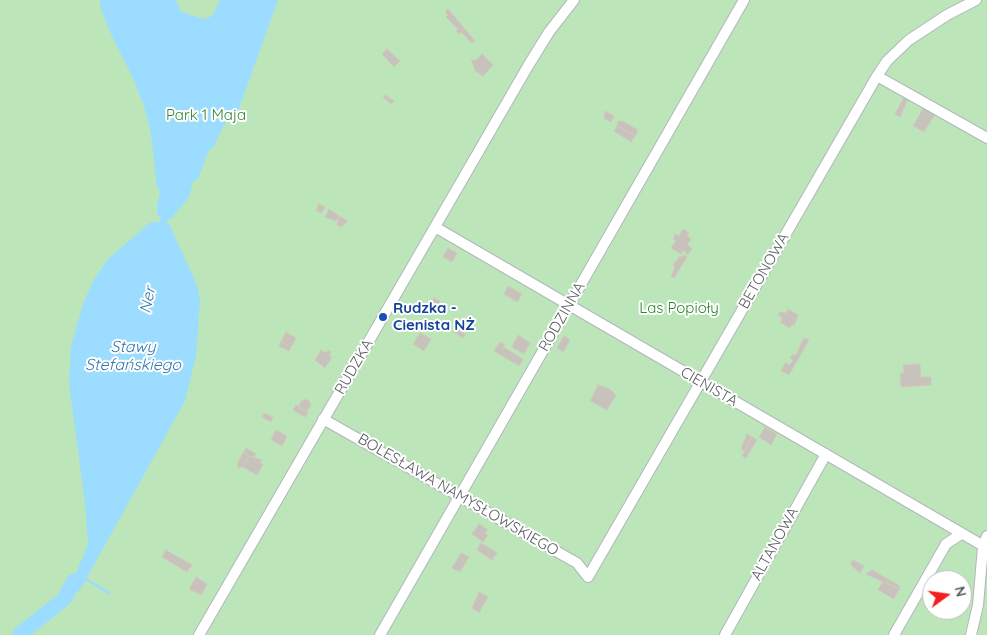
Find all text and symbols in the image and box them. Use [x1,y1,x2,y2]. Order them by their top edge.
park label: Park 1 Maja [166,106,246,124]
street label: BETONOWA [735,230,793,312]
street label: RODZINNA [535,279,589,355]
water label: Ner [136,285,160,315]
place label: Rudzka - Cienista NŻ [393,299,475,334]
park label: Las Popioły [639,299,719,317]
marker: Rudzka - Cienista NŻ [377,311,389,323]
street label: RUDZKA [331,336,377,398]
water label: Stawy Stefańskiego [85,337,181,375]
street label: CIENISTA [677,363,741,411]
street label: BOLESŁAWA NAMYSŁOWSKIEGO [354,430,562,560]
street label: ALTANOWA [747,504,803,584]
north arrow [922,570,972,620]
text: N [951,584,971,599]

